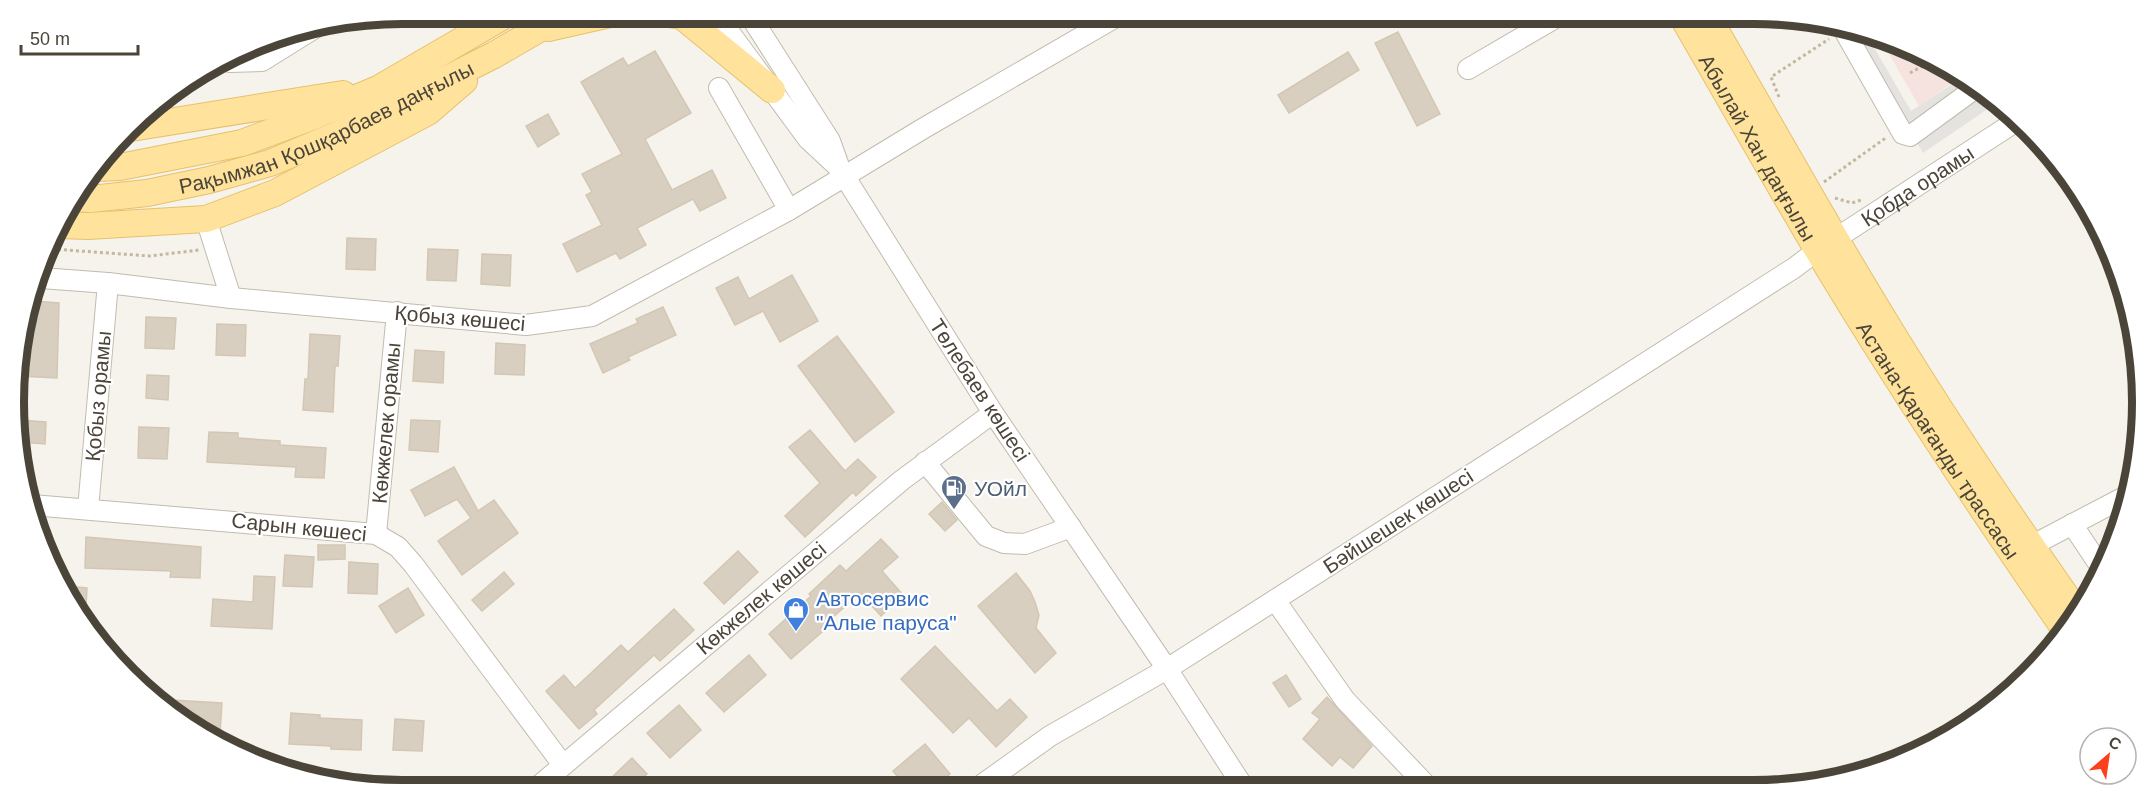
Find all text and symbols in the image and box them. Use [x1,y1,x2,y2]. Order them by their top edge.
scale bar [21,18,138,56]
text: 50 m [30,29,70,49]
street label: Абылай Хан даңғылы [1695,50,1821,245]
street label: Рақымжан Қошқарбаев даңғылы [177,56,477,198]
street label: Қобда орамы [1857,141,1978,230]
street label: Қобыз көшесі [394,301,526,335]
street label: Төлебаев көшесі [926,315,1034,465]
street label: Астана-Қарағанды трассасы [1853,317,2024,563]
street label: Қобыз орамы [81,330,115,462]
street label: Көкжелек орамы [367,341,405,505]
street label: Бәйшешек көшесі [1319,464,1477,578]
fuel station icon: УОйл [939,473,969,511]
place label: УОйл [974,477,1027,500]
street label: Сарын көшесі [230,508,368,546]
street label: Көкжелек көшесі [692,537,830,659]
place label: Автосервис "Алые паруса" [816,587,957,634]
shop icon: Автосервис "Алые паруса" [781,595,811,633]
north arrow [2078,726,2138,786]
text: С [2106,733,2125,754]

